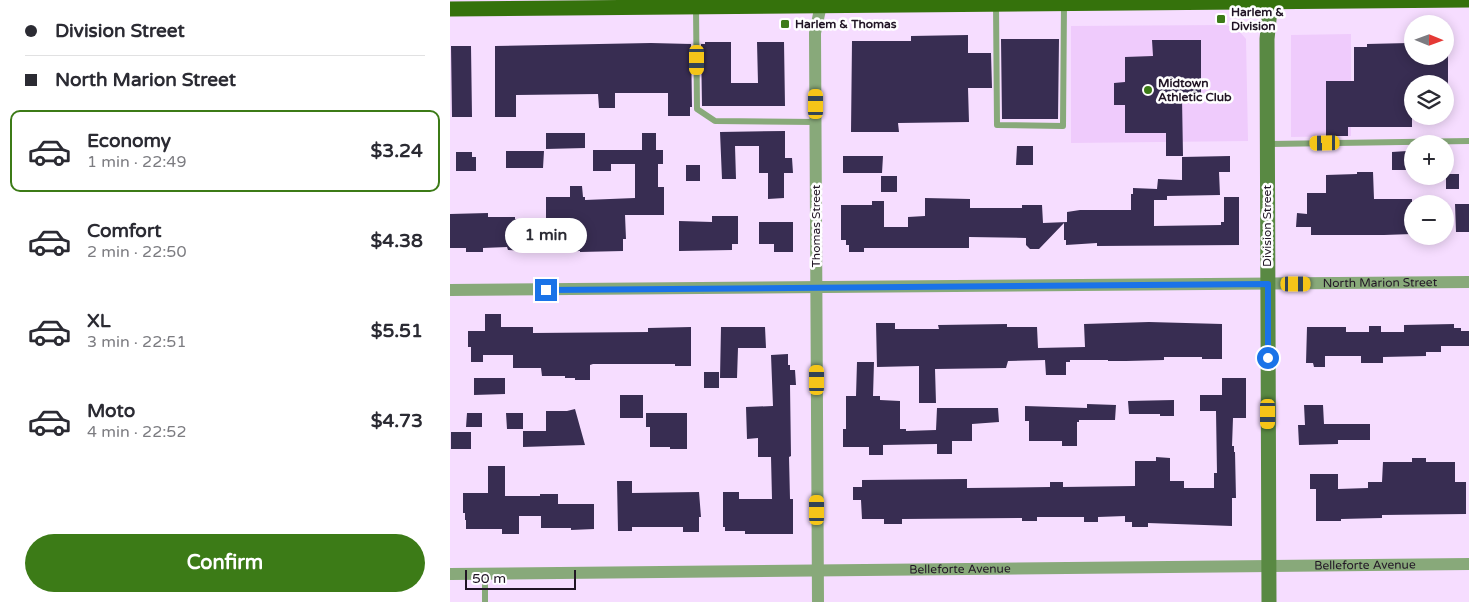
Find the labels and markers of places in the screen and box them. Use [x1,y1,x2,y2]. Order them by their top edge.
place label: Harlem & Division [1231,5,1284,33]
marker: Harlem & Division [1215,13,1227,25]
place label: Harlem & Thomas [795,17,897,31]
marker: Harlem & Thomas [779,18,791,30]
place label: Midtown Athletic Club [1158,76,1232,104]
marker: Midtown Athletic Club [1142,84,1154,96]

